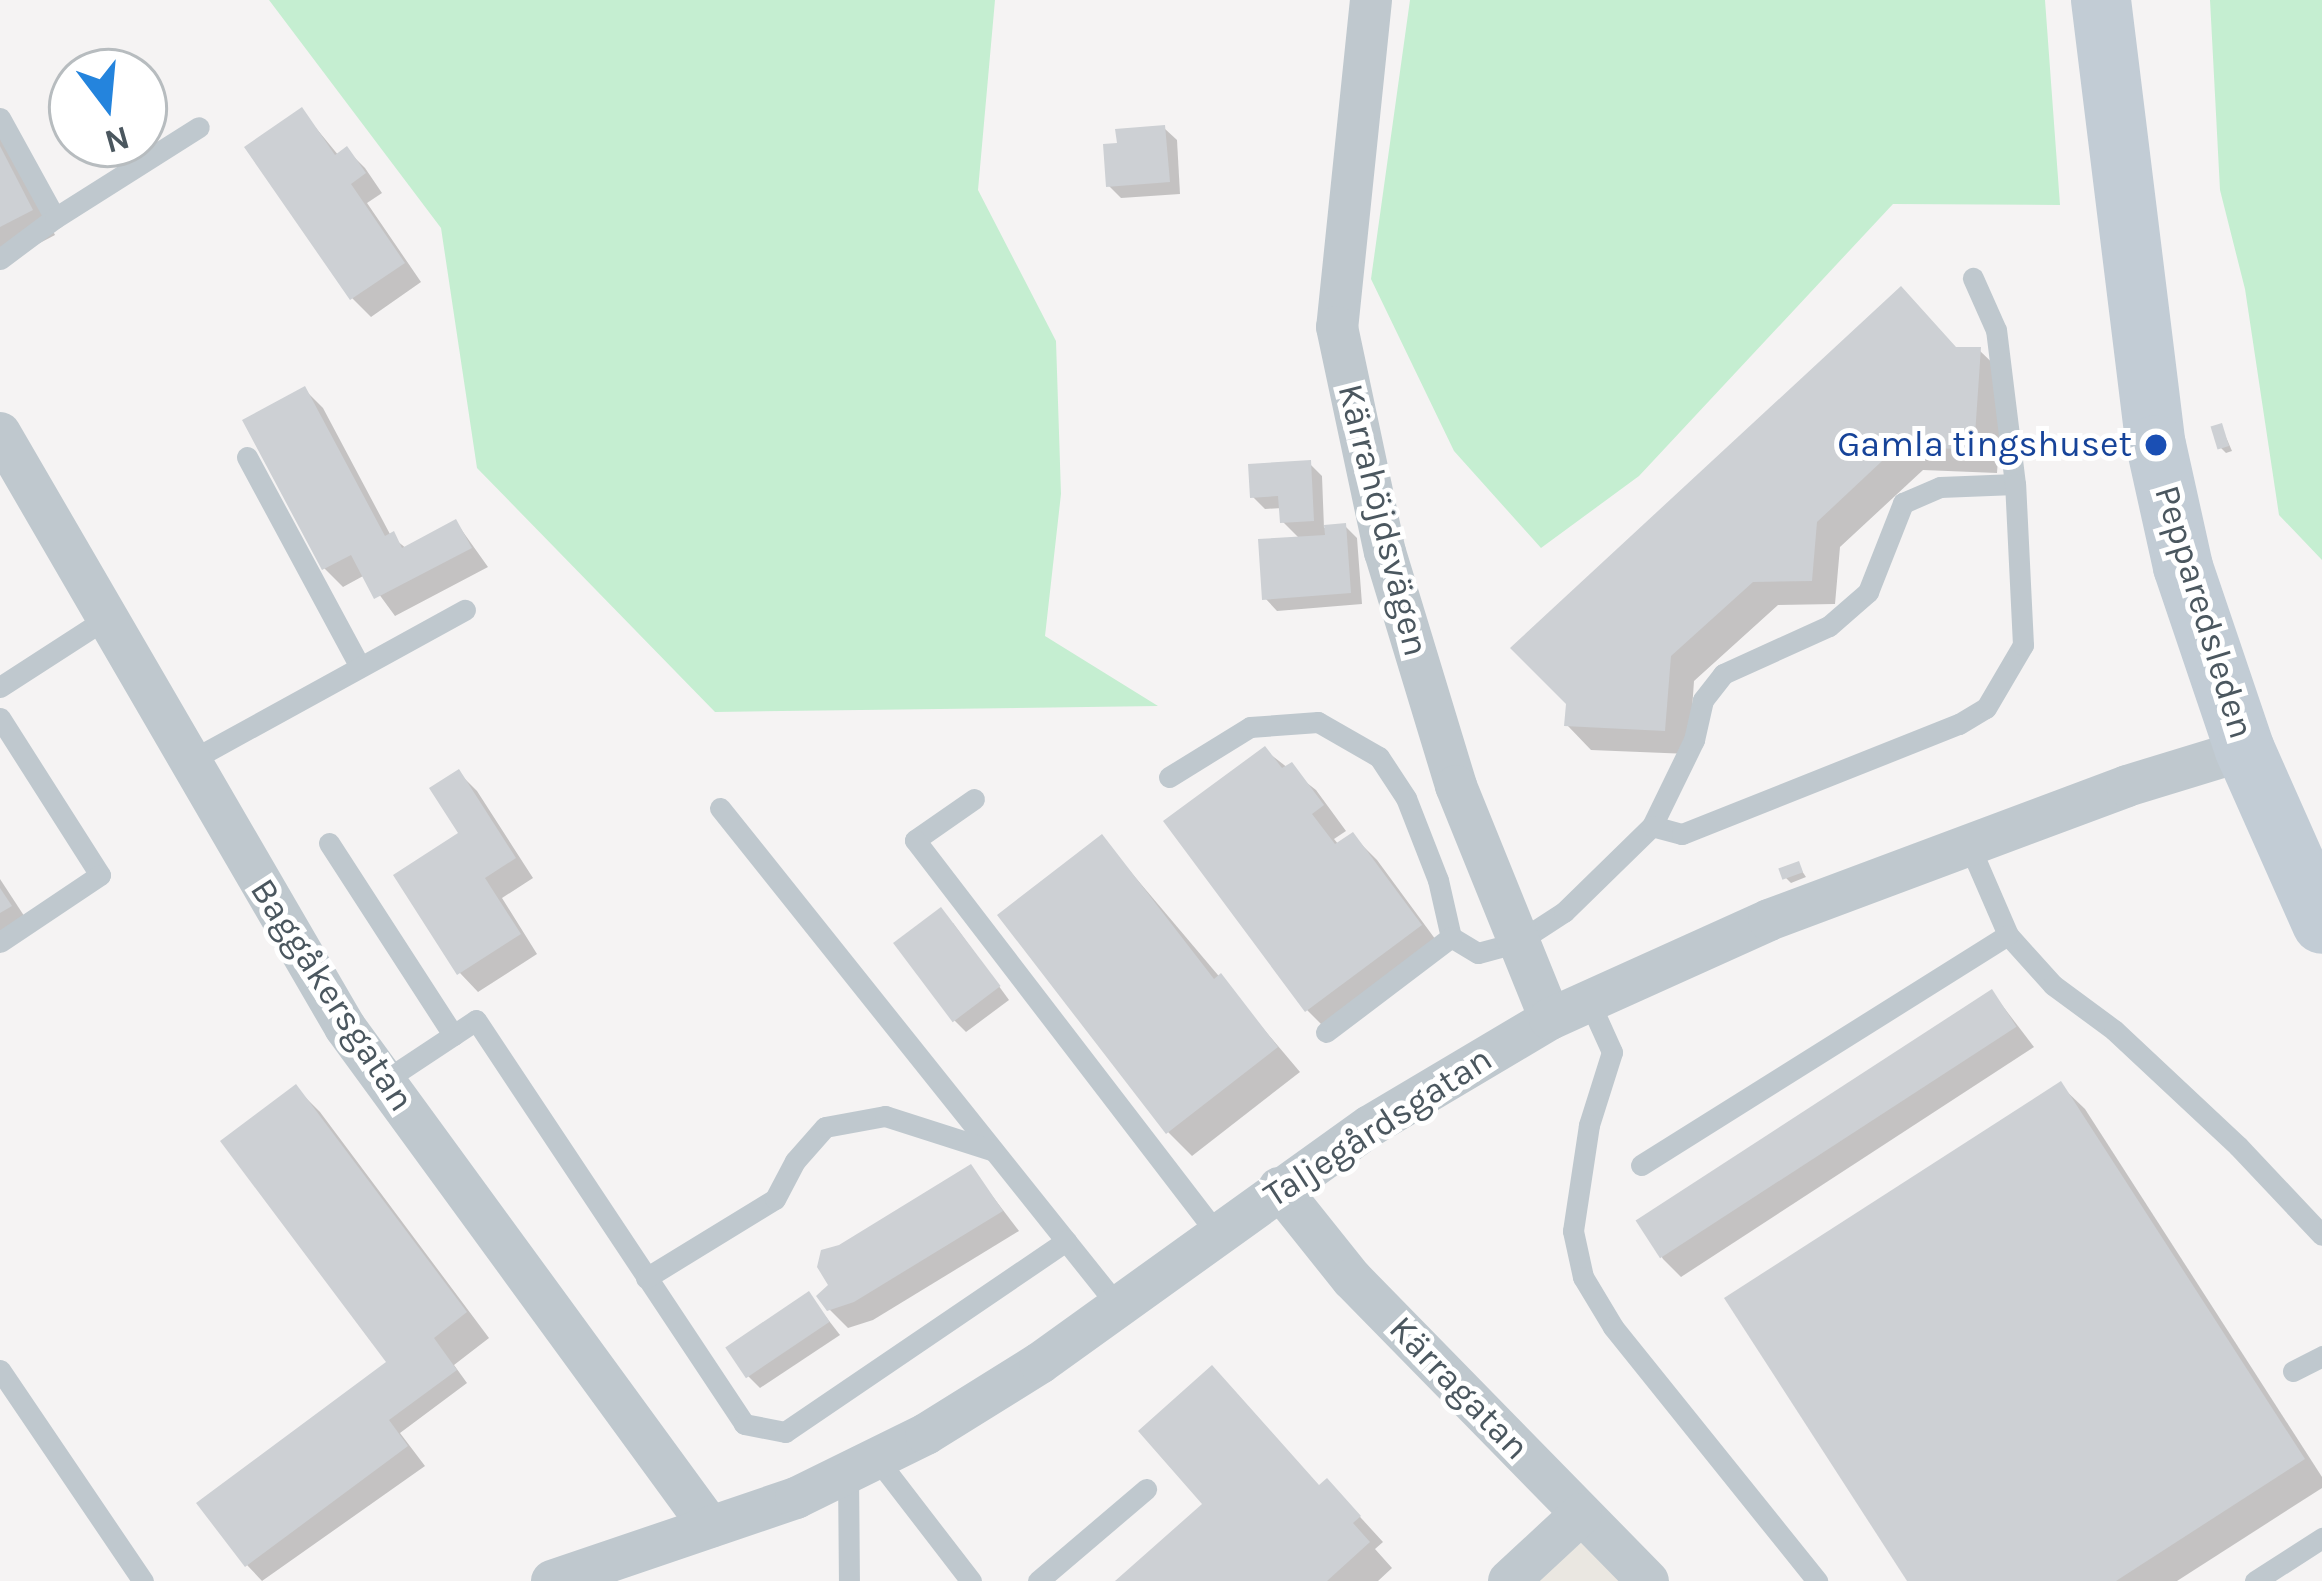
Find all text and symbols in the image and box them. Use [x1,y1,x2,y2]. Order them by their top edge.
north arrow [48,48,168,168]
text: N [100,118,134,161]
street label: Kärrahöjdsvägen [1328,379,1438,661]
place label: Gamla tingshuset [1837,423,2132,467]
marker: Gamla tingshuset [2143,432,2169,458]
street label: Pepparedsleden [2145,480,2263,744]
street label: Baggåkersgatan [241,871,423,1119]
street label: Taljegårdsgatan [1256,1037,1500,1217]
street label: Kärragatan [1380,1307,1538,1469]

